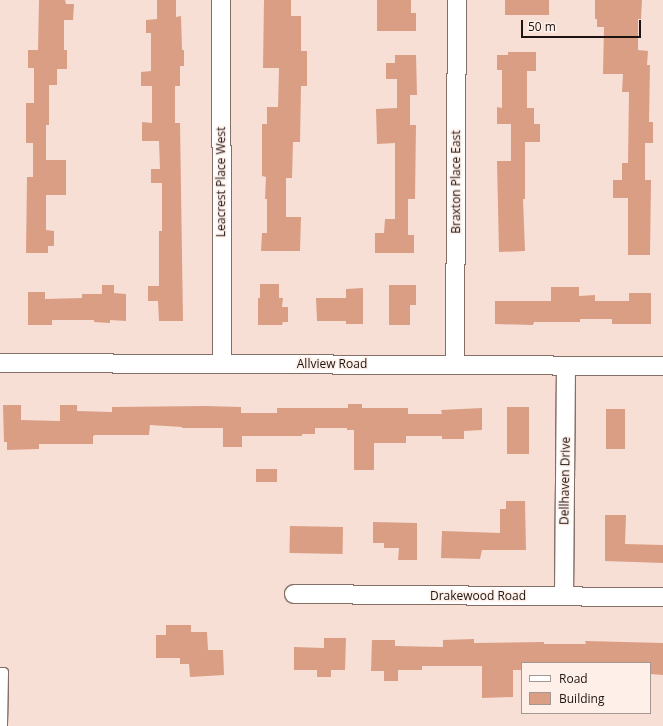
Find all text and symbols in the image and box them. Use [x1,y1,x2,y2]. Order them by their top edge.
scale bar [523,12,643,38]
text: 50 m [528,18,556,35]
street label: Leacrest Place West [214,127,228,237]
street label: Braxton Place East [449,130,463,234]
street label: Allview Road [297,357,367,371]
street label: Dellhaven Drive [557,437,573,525]
street label: Drakewood Road [430,589,526,603]
legend [521,662,651,714]
text: Road [559,670,588,687]
text: Building [559,690,604,707]

